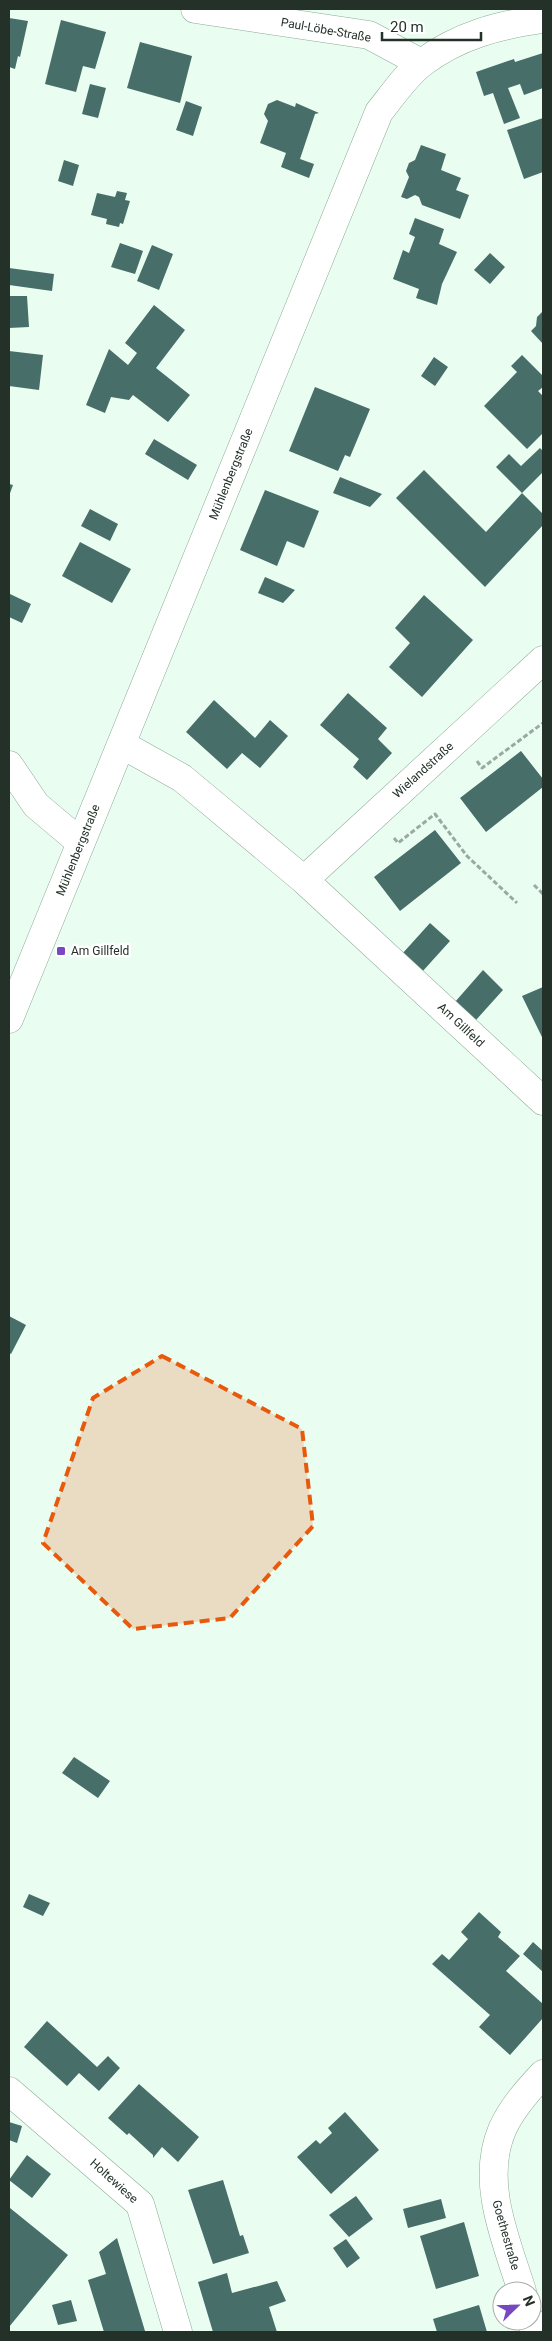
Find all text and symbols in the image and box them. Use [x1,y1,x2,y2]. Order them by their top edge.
scale bar [382,10,481,42]
street label: Paul-Löbe-Straße [280,15,372,45]
text: 20 m [390,18,424,36]
street label: Mühlenbergstraße [206,426,256,522]
street label: Wielandstraße [390,739,456,801]
street label: Mühlenbergstraße [53,802,103,898]
place label: Am Gillfeld [71,944,129,958]
marker: Am Gillfeld [55,945,67,957]
street label: Am Gillfeld [435,1000,487,1050]
street label: Holtewiese [87,2156,141,2206]
street label: Goethestraße [489,2198,523,2272]
north arrow [492,2281,542,2331]
text: N [520,2293,538,2309]

